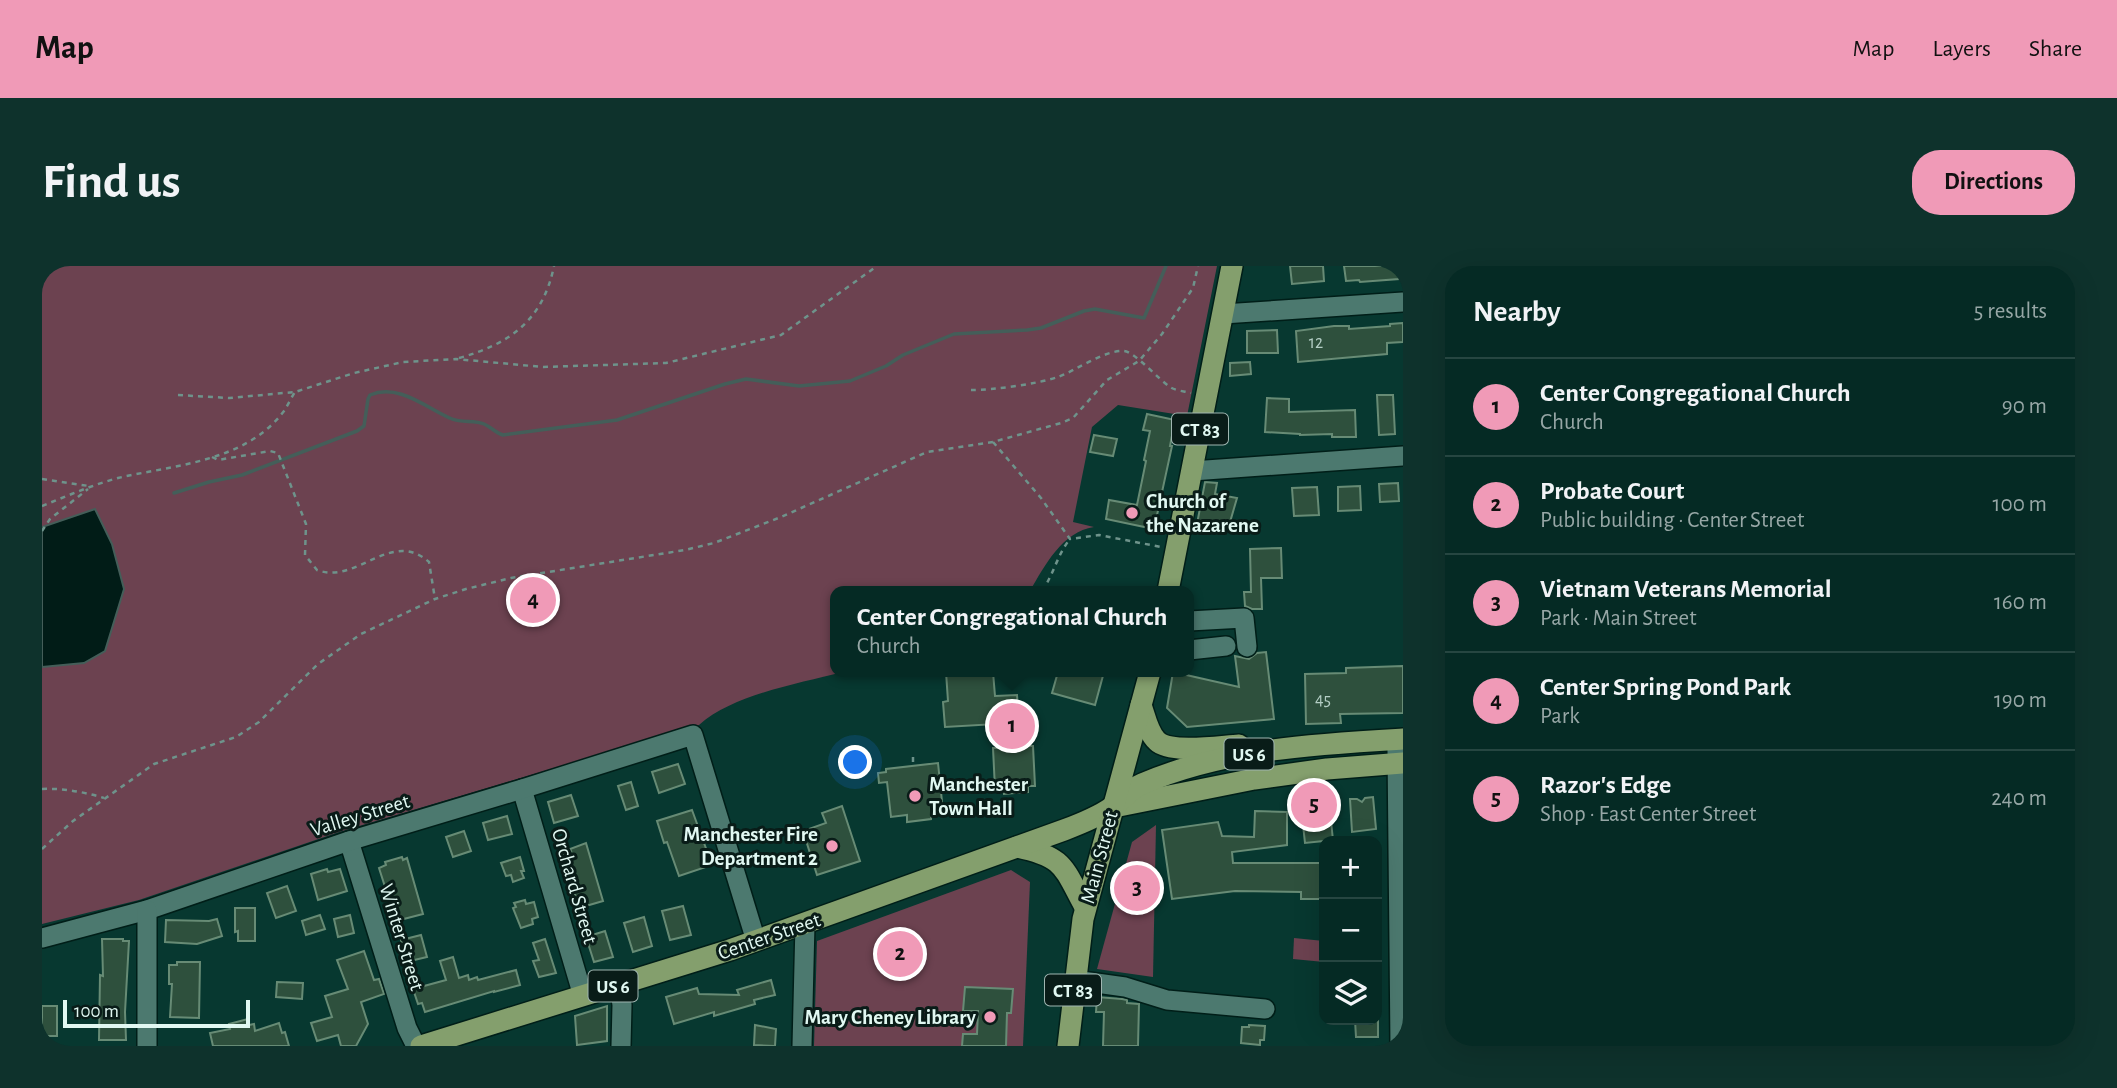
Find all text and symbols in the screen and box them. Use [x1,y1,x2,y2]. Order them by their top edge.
text: Map [35,32,94,65]
text: Map [1852,37,1894,61]
text: Layers [1932,37,1991,61]
text: Share [2029,37,2082,61]
button: Directions [1912,150,2075,215]
text: Find us [42,158,181,207]
text: Nearby [1473,297,1561,327]
text: 5 results [1974,300,2047,323]
house number: 12 [1309,334,1323,352]
text: Center Congregational Church [1540,380,1851,406]
text: 1 [1492,395,1500,418]
text: 90 m [2002,395,2047,418]
text: Church [1540,411,1604,434]
road number: CT 83 [1172,414,1228,444]
text: Probate Court [1540,478,1684,504]
place label: Church of the Nazarene [1146,491,1259,536]
text: 2 [1491,493,1501,516]
text: 100 m [1993,493,2047,516]
marker: Church of the Nazarene [1124,505,1140,521]
text: Public building · Center Street [1540,509,1804,532]
pin: 4 [510,574,556,626]
text: Vietnam Veterans Memorial [1540,576,1832,602]
popup [830,586,1194,677]
text: 3 [1491,591,1501,614]
text: 160 m [1994,591,2047,614]
text: Center Congregational Church [857,604,1167,630]
text: Park · Main Street [1540,607,1696,630]
text: Church [857,635,920,658]
text: Center Spring Pond Park [1540,674,1791,700]
text: 4 [1490,689,1502,712]
text: 190 m [1994,689,2047,712]
house number: 45 [1315,691,1331,709]
pin: 1 [989,700,1035,752]
text: Park [1540,705,1580,728]
road number: US 6 [1224,738,1274,769]
your location [838,745,872,779]
text: Razor's Edge [1540,772,1671,798]
place label: Manchester Town Hall [929,774,1029,819]
pin: 5 [1291,779,1337,831]
text: 5 [1491,787,1501,810]
text: 240 m [1991,787,2047,810]
marker: Manchester Town Hall [907,788,923,804]
street label: Valley Street [308,790,412,840]
text: Shop · East Center Street [1540,803,1756,826]
street label: Main Street [1077,808,1122,906]
place label: Manchester Fire Department 2 [684,824,818,869]
street label: Orchard Street [548,826,601,947]
map controls [1319,836,1382,1025]
button: + [1319,836,1382,899]
marker: Manchester Fire Department 2 [824,838,840,854]
pin: 3 [1114,862,1160,914]
street label: Winter Street [375,881,428,993]
button: − [1319,899,1382,962]
street label: Center Street [715,909,823,964]
pin: 2 [877,928,923,980]
button: layers [1319,962,1382,1025]
road number: US 6 [588,971,638,1002]
road number: CT 83 [1045,974,1101,1006]
scale bar [63,997,250,1029]
text: 100 m [74,1002,119,1021]
place label: Mary Cheney Library [805,1007,977,1028]
marker: Mary Cheney Library [982,1009,998,1025]

